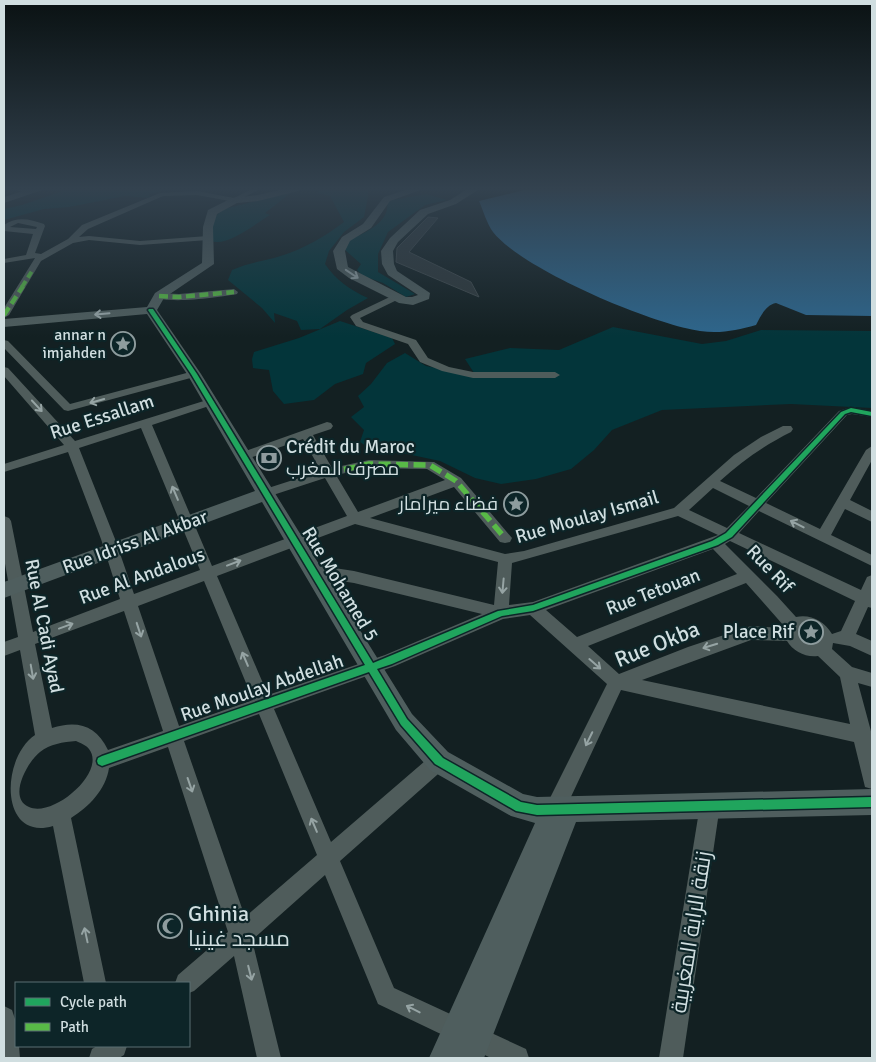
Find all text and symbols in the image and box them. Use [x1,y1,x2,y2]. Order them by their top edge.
one-way arrow [344,269,358,279]
one-way arrow [94,310,110,319]
place label: annar n imjahden [42,325,106,363]
place icon: annar n imjahden [110,331,136,357]
street label: Rue Essallam [47,389,157,445]
one-way arrow [89,397,105,407]
one-way arrow [31,399,43,412]
place label: Crédit du Maroc مصرف المغرب [286,435,415,481]
bank icon: Crédit du Maroc مصرف المغرب [256,445,282,471]
street label: Rue Moulay Ismail [512,485,662,549]
one-way arrow [170,486,180,501]
place icon: فضاء ميرامار [503,491,529,517]
place label: فضاء ميرامار [398,492,498,516]
street label: Rue Idriss Al Akbar [59,505,211,579]
one-way arrow [790,519,805,528]
street label: Rue Mohamed 5 [296,522,384,646]
street label: Rue Rif [741,540,800,599]
street label: Rue Al Andalous [76,542,208,610]
street label: Rue Al Cadi Ayad [19,557,69,695]
one-way arrow [226,558,242,567]
street label: Rue Tetouan [602,563,704,621]
one-way arrow [498,578,508,594]
street label: Rue Okba [611,615,703,673]
place icon: Place Rif [798,619,824,645]
place label: Place Rif [723,620,796,644]
one-way arrow [58,621,73,630]
one-way arrow [135,622,144,638]
one-way arrow [702,642,718,652]
street label: Rue Moulay Abdellah [177,649,347,727]
one-way arrow [239,652,248,667]
one-way arrow [588,658,601,669]
one-way arrow [28,663,38,679]
one-way arrow [584,731,594,746]
one-way arrow [185,777,195,793]
one-way arrow [309,818,319,833]
street label: زنقة الراية المغربية [665,849,717,1015]
place label: Ghinia مسجد غينيا [188,900,290,952]
mosque icon: Ghinia مسجد غينيا [157,913,183,939]
one-way arrow [80,928,90,944]
one-way arrow [245,965,255,981]
legend [15,982,190,1047]
text: Cycle path [60,993,127,1011]
one-way arrow [406,1004,421,1013]
text: Path [60,1018,89,1036]

